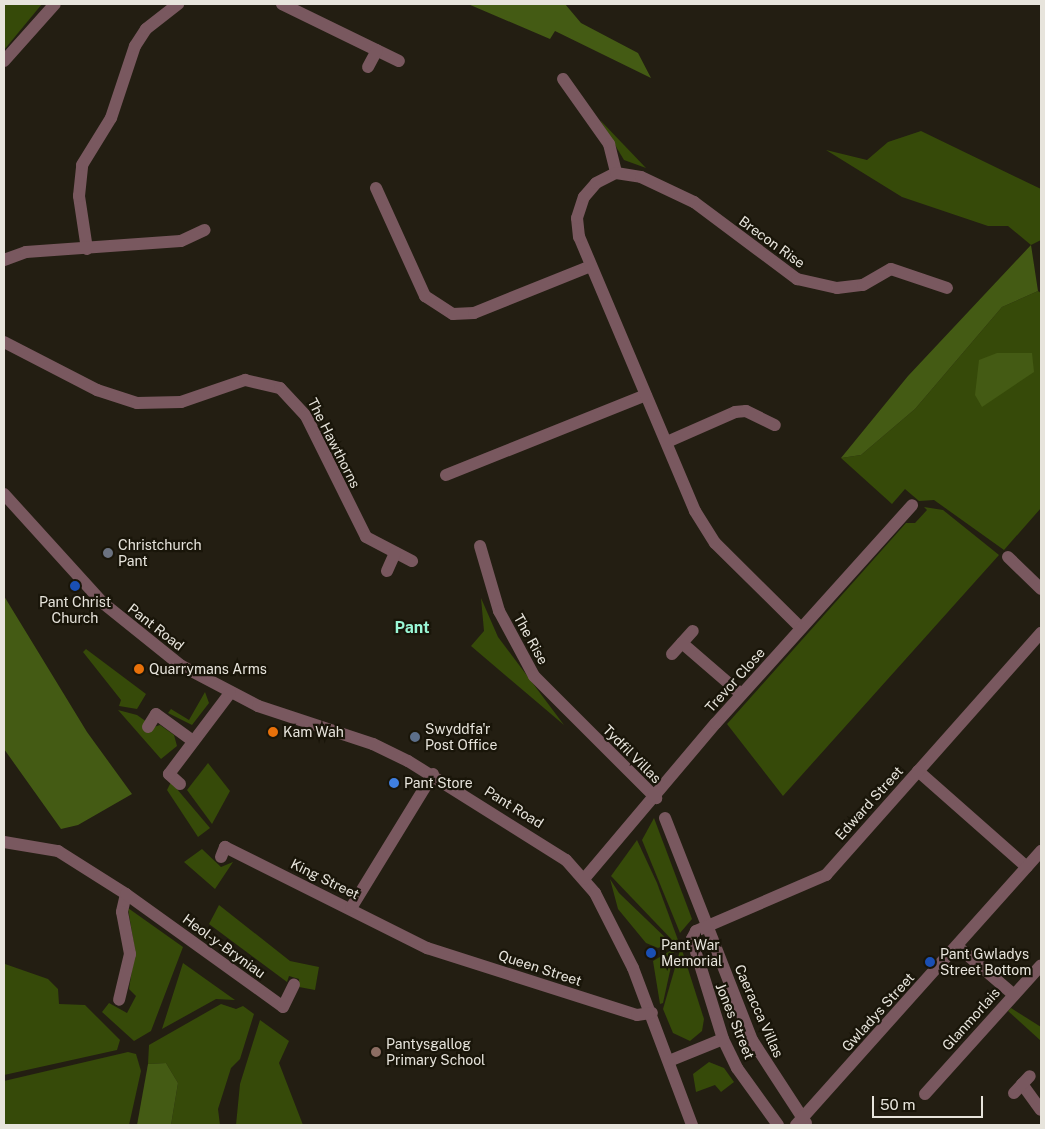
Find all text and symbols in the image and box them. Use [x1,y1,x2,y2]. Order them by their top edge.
street label: Brecon Rise [736,212,808,272]
street label: The Hawthorns [304,395,364,491]
place label: Christchurch Pant [118,537,202,570]
marker: Christchurch Pant [102,547,114,559]
marker: Pant Christ Church [69,580,81,592]
place label: Pant Christ Church [39,594,111,626]
street label: Pant Road [125,600,187,654]
street label: The Rise [510,611,552,667]
district label: Pant [394,618,430,638]
street label: Trevor Close [702,644,768,716]
place label: Quarrymans Arms [149,661,267,677]
marker: Quarrymans Arms [133,663,145,675]
place label: Swyddfa'r Post Office [425,721,497,754]
street label: Tydfil Villas [599,721,665,787]
place label: Kam Wah [283,724,344,740]
marker: Kam Wah [267,726,279,738]
marker: Swyddfa'r Post Office [409,731,421,743]
street label: Edward Street [831,763,907,843]
place label: Pant Store [404,775,473,791]
marker: Pant Store [388,777,400,789]
street label: Pant Road [481,782,547,832]
street label: King Street [288,855,362,903]
street label: Heol-y-Bryniau [179,910,269,982]
place label: Pant War Memorial [661,937,722,970]
place label: Pant Gwladys Street Bottom [940,946,1031,979]
street label: Queen Street [496,947,584,989]
marker: Pant War Memorial [645,947,657,959]
marker: Pant Gwladys Street Bottom [924,956,936,968]
street label: Caeracca Villas [731,962,787,1060]
street label: Gwladys Street [838,969,918,1055]
street label: Jones Street [712,980,758,1062]
street label: Glanmorlais [939,984,1003,1054]
place label: Pantysgallog Primary School [386,1036,485,1068]
marker: Pantysgallog Primary School [370,1046,382,1058]
scale bar [875,1086,986,1118]
text: 50 m [880,1096,915,1113]

